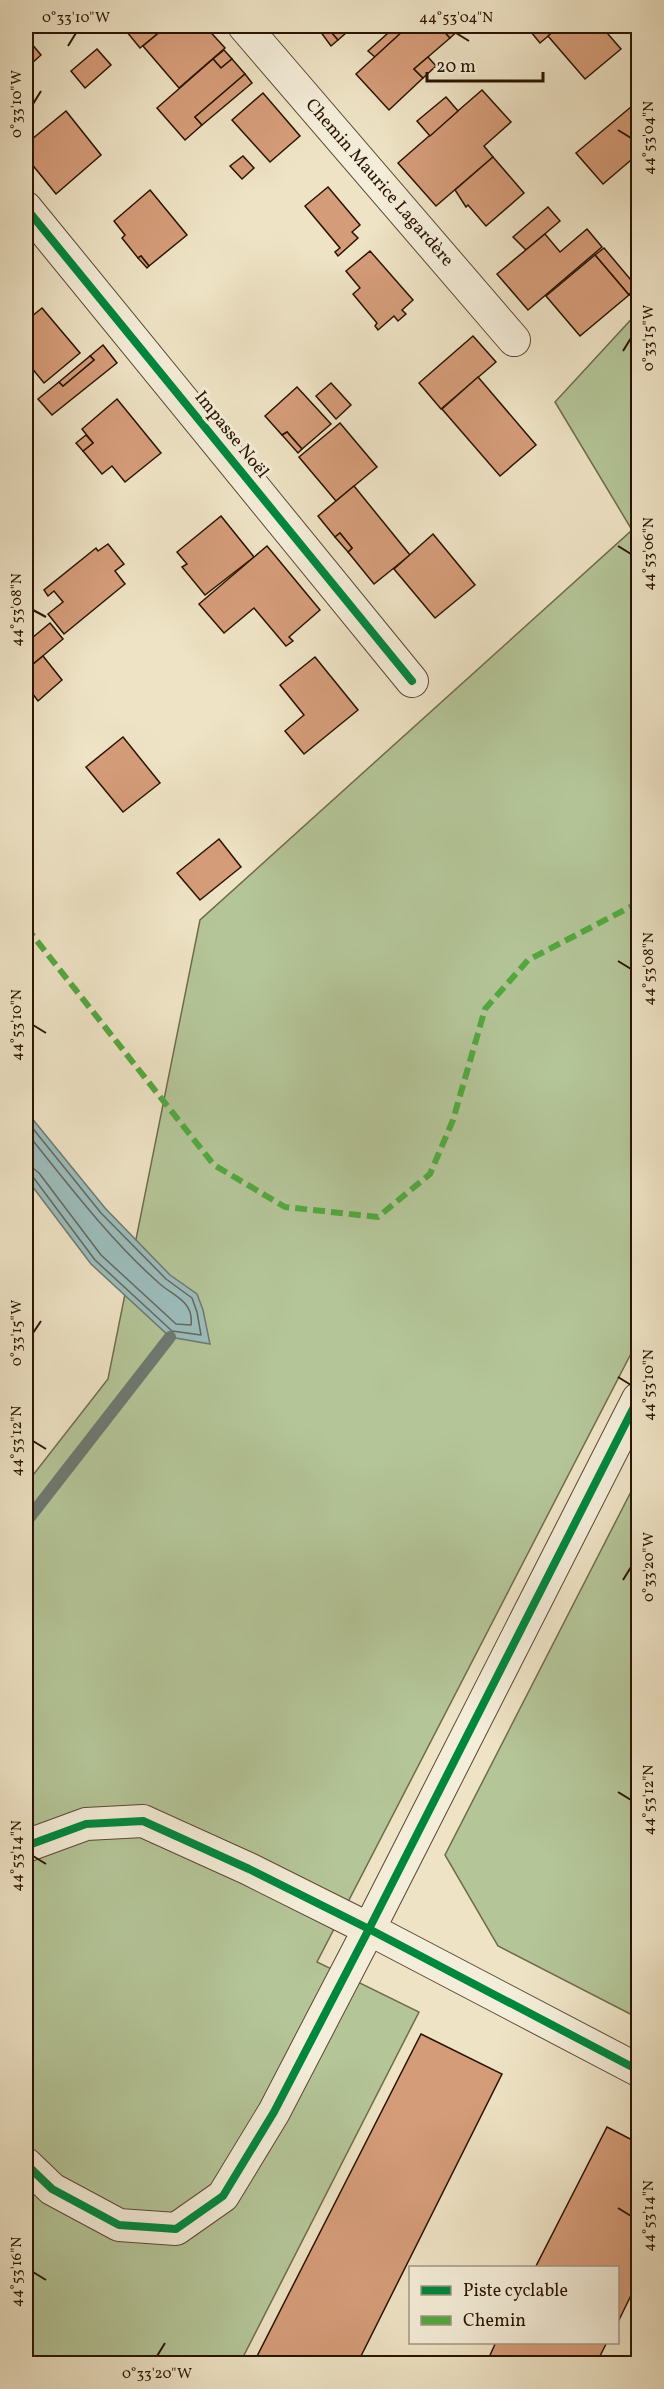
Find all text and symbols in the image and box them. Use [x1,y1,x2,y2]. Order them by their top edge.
text: 0°33'10"W [42,8,110,29]
text: 44°53'04"N [419,8,493,29]
scale bar [427,45,542,83]
text: 20 m [436,55,476,80]
text: 0°33'10"W [7,70,28,138]
street label: Chemin Maurice Lagardère [299,94,459,272]
text: 44°53'04"N [639,101,660,175]
text: 0°33'15"W [639,305,660,371]
street label: Impasse Noël [188,386,274,484]
text: 44°53'06"N [639,517,660,591]
text: 44°53'08"N [7,573,28,647]
text: 44°53'08"N [639,932,660,1006]
text: 44°53'10"N [7,989,28,1061]
text: 0°33'15"W [7,1300,28,1366]
text: 44°53'10"N [639,1349,660,1421]
text: 44°53'12"N [7,1406,28,1476]
text: 0°33'20"W [639,1532,660,1602]
text: 44°53'12"N [639,1765,660,1835]
text: 44°53'14"N [7,1820,28,1892]
text: 44°53'14"N [639,2180,660,2252]
text: 44°53'16"N [7,2237,28,2307]
legend [409,2266,619,2344]
text: Piste cyclable [463,2279,568,2304]
text: Chemin [463,2309,526,2334]
text: 0°33'20"W [122,2364,192,2385]

